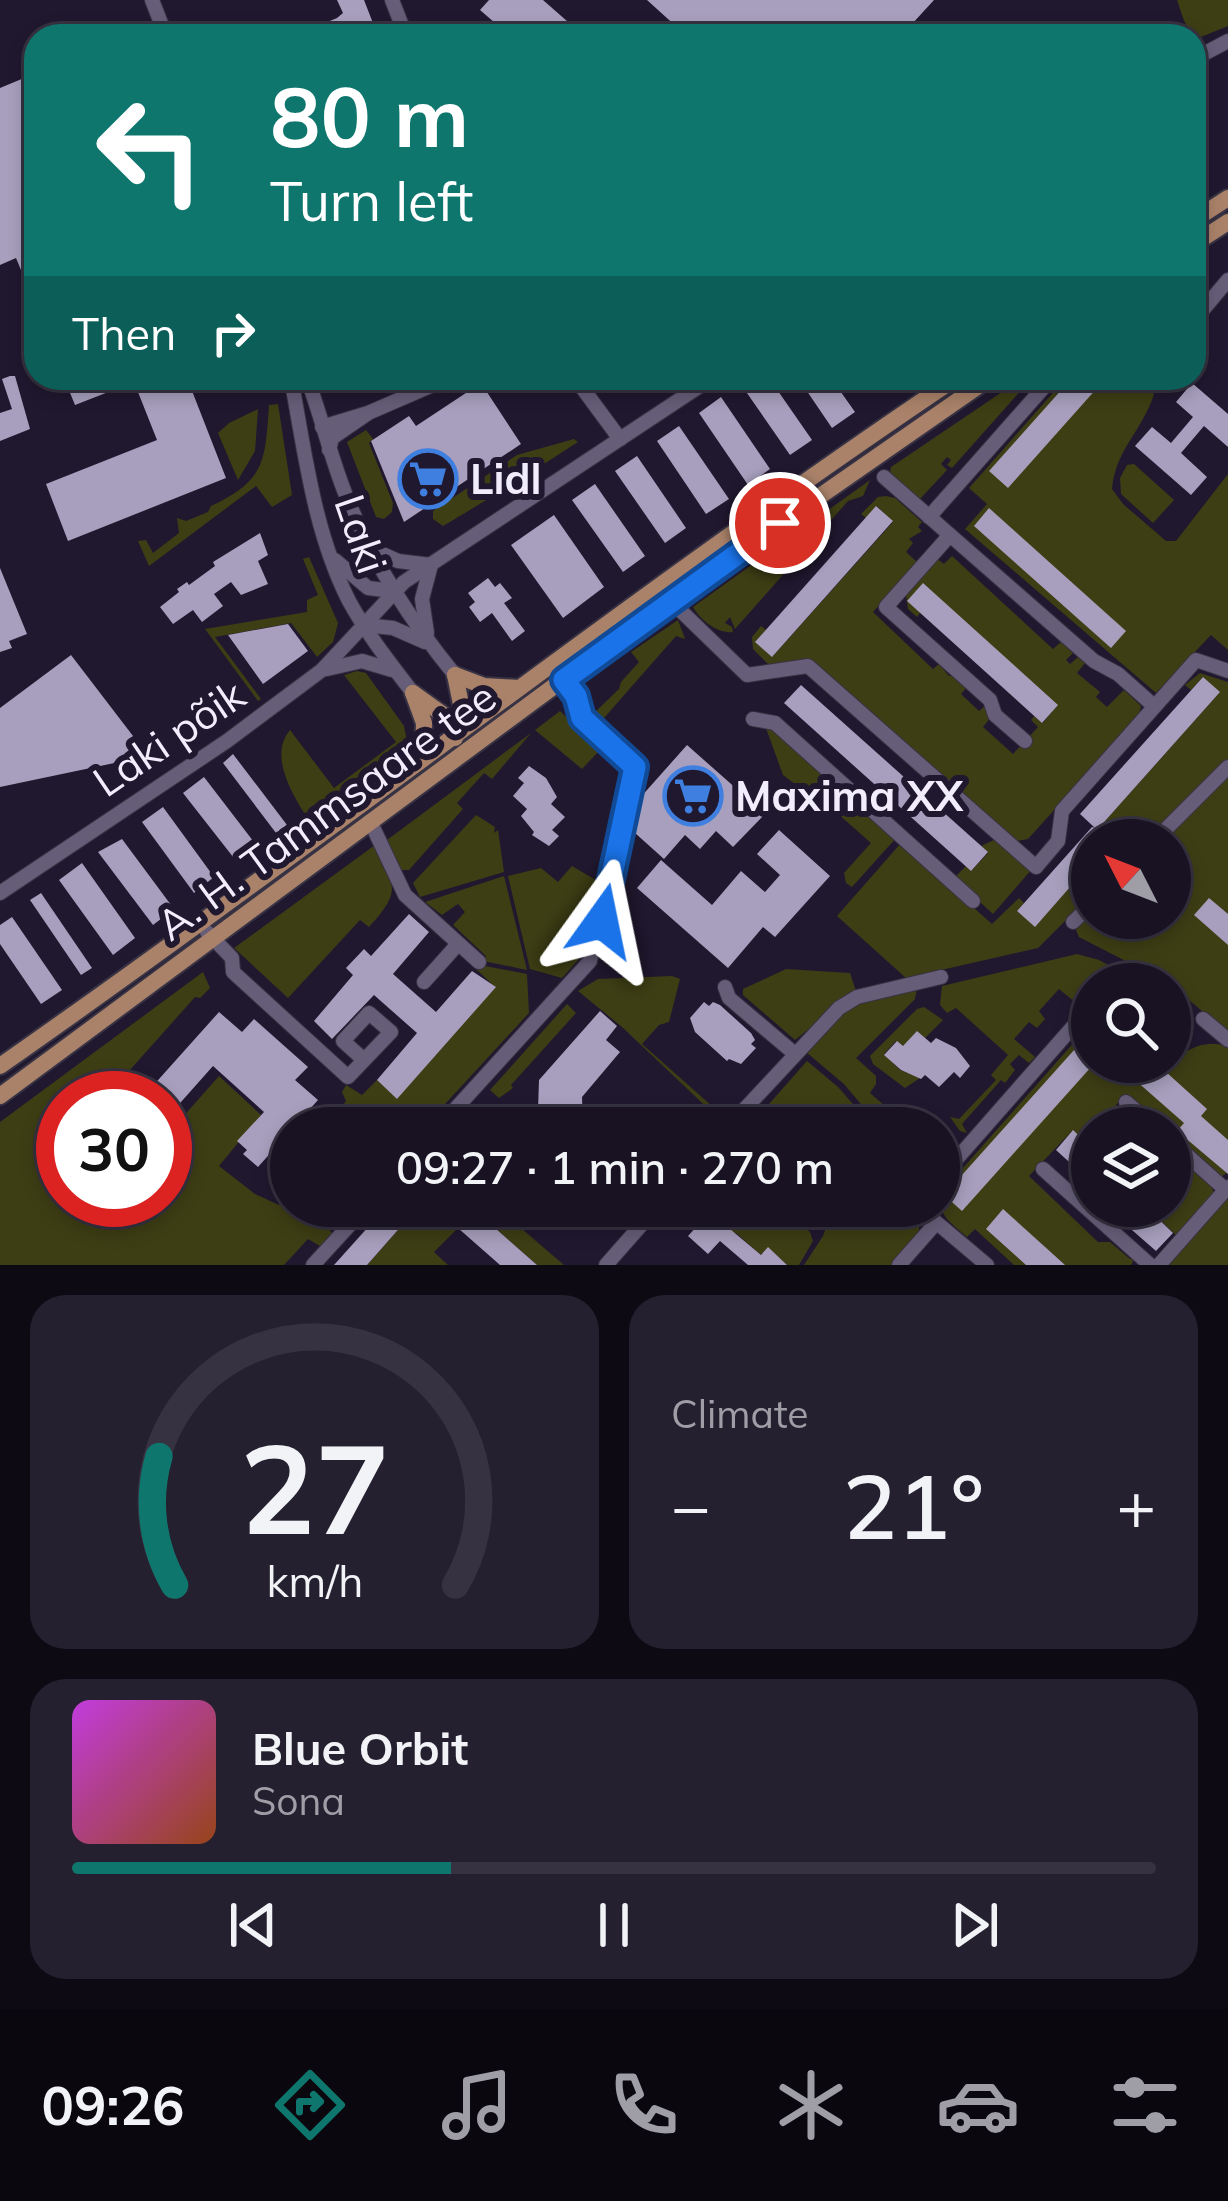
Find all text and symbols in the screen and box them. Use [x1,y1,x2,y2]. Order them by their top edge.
text: 80 m [270,63,469,168]
icon: left [72,72,228,228]
text: Turn left [270,167,473,235]
icon: right [200,300,266,366]
text: Then [72,305,176,361]
supermarket icon: Lidl [397,448,459,510]
place label: Lidl [470,452,541,505]
pin [729,472,831,574]
street label: Laki [323,488,400,580]
icon: arrive [747,490,813,556]
street label: Laki põik [83,667,255,808]
street label: A. H. Tammsaare tee [146,670,506,951]
supermarket icon: Maxima XX [662,765,724,827]
place label: Maxima XX [735,769,964,822]
north arrow [1071,819,1191,939]
map controls [1071,819,1191,1227]
position arrow [539,858,665,984]
button: search [1071,963,1191,1083]
speed limit sign: 30 [36,1071,192,1227]
button: layers [1071,1107,1191,1227]
text: 09:27 · 1 min · 270 m [396,1139,834,1195]
text: Climate [671,1389,809,1438]
text: 27 [240,1409,389,1565]
text: 21° [843,1449,984,1562]
text: − [671,1464,711,1547]
text: + [1116,1464,1156,1547]
text: km/h [266,1554,363,1608]
text: Blue Orbit [252,1720,468,1776]
text: Sona [252,1776,345,1825]
icon: previous [220,1892,286,1958]
icon: pause [581,1892,647,1958]
icon: next [942,1892,1008,1958]
icon: directions [268,2063,352,2147]
icon: music [435,2063,519,2147]
icon: phone [602,2063,686,2147]
icon: climate [769,2063,853,2147]
icon: car [936,2063,1020,2147]
icon: filters [1103,2063,1187,2147]
text: 09:26 [42,2071,185,2139]

